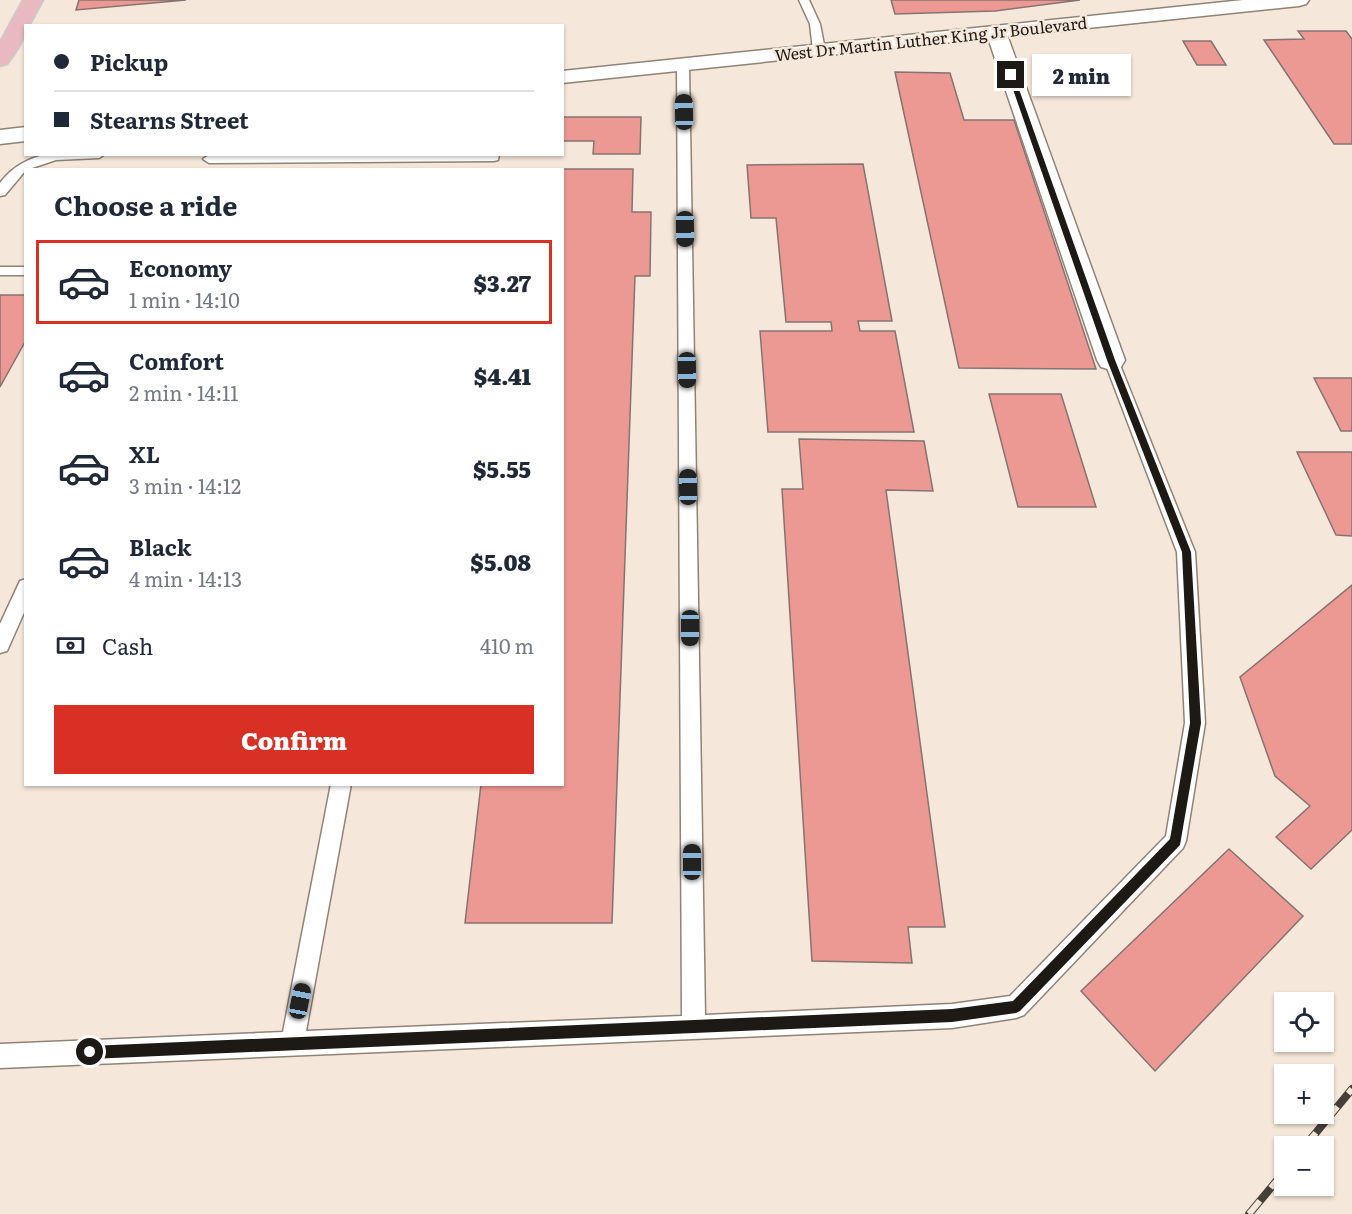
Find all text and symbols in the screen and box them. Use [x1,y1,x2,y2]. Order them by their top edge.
street label: West Dr Martin Luther King Jr Boulevard [773,10,1089,66]
text: Pickup [90,45,168,78]
callout: 2 min [1032,54,1131,96]
text: 2 min [1053,60,1110,90]
route end [997,61,1024,88]
car [675,94,693,130]
text: Stearns Street [90,103,249,136]
text: Choose a ride [54,184,237,224]
car [676,211,694,247]
text: Economy [129,251,232,284]
icon: car [57,255,111,309]
text: $3.27 [473,266,531,299]
text: 1 min · 14:10 [129,284,240,314]
text: Comfort [129,344,224,377]
icon: car [57,348,111,402]
car [678,352,696,388]
text: $4.41 [474,359,531,392]
text: 2 min · 14:11 [129,377,238,407]
text: XL [129,437,160,470]
icon: car [57,441,111,495]
text: $5.55 [473,452,531,485]
car [679,469,697,505]
text: 3 min · 14:12 [129,470,241,500]
text: Black [129,530,191,563]
icon: car [57,534,111,588]
text: $5.08 [470,545,531,578]
text: 4 min · 14:13 [129,563,242,593]
car [681,610,699,646]
icon: cash [54,629,87,662]
text: Cash [102,629,153,662]
text: 410 m [480,630,534,660]
button: Confirm [54,705,534,774]
car [683,844,701,880]
car [288,982,312,1020]
map controls [1274,992,1334,1196]
button: locate [1274,992,1334,1052]
route start [76,1038,103,1065]
button: + [1274,1064,1334,1124]
button: − [1274,1136,1334,1196]

